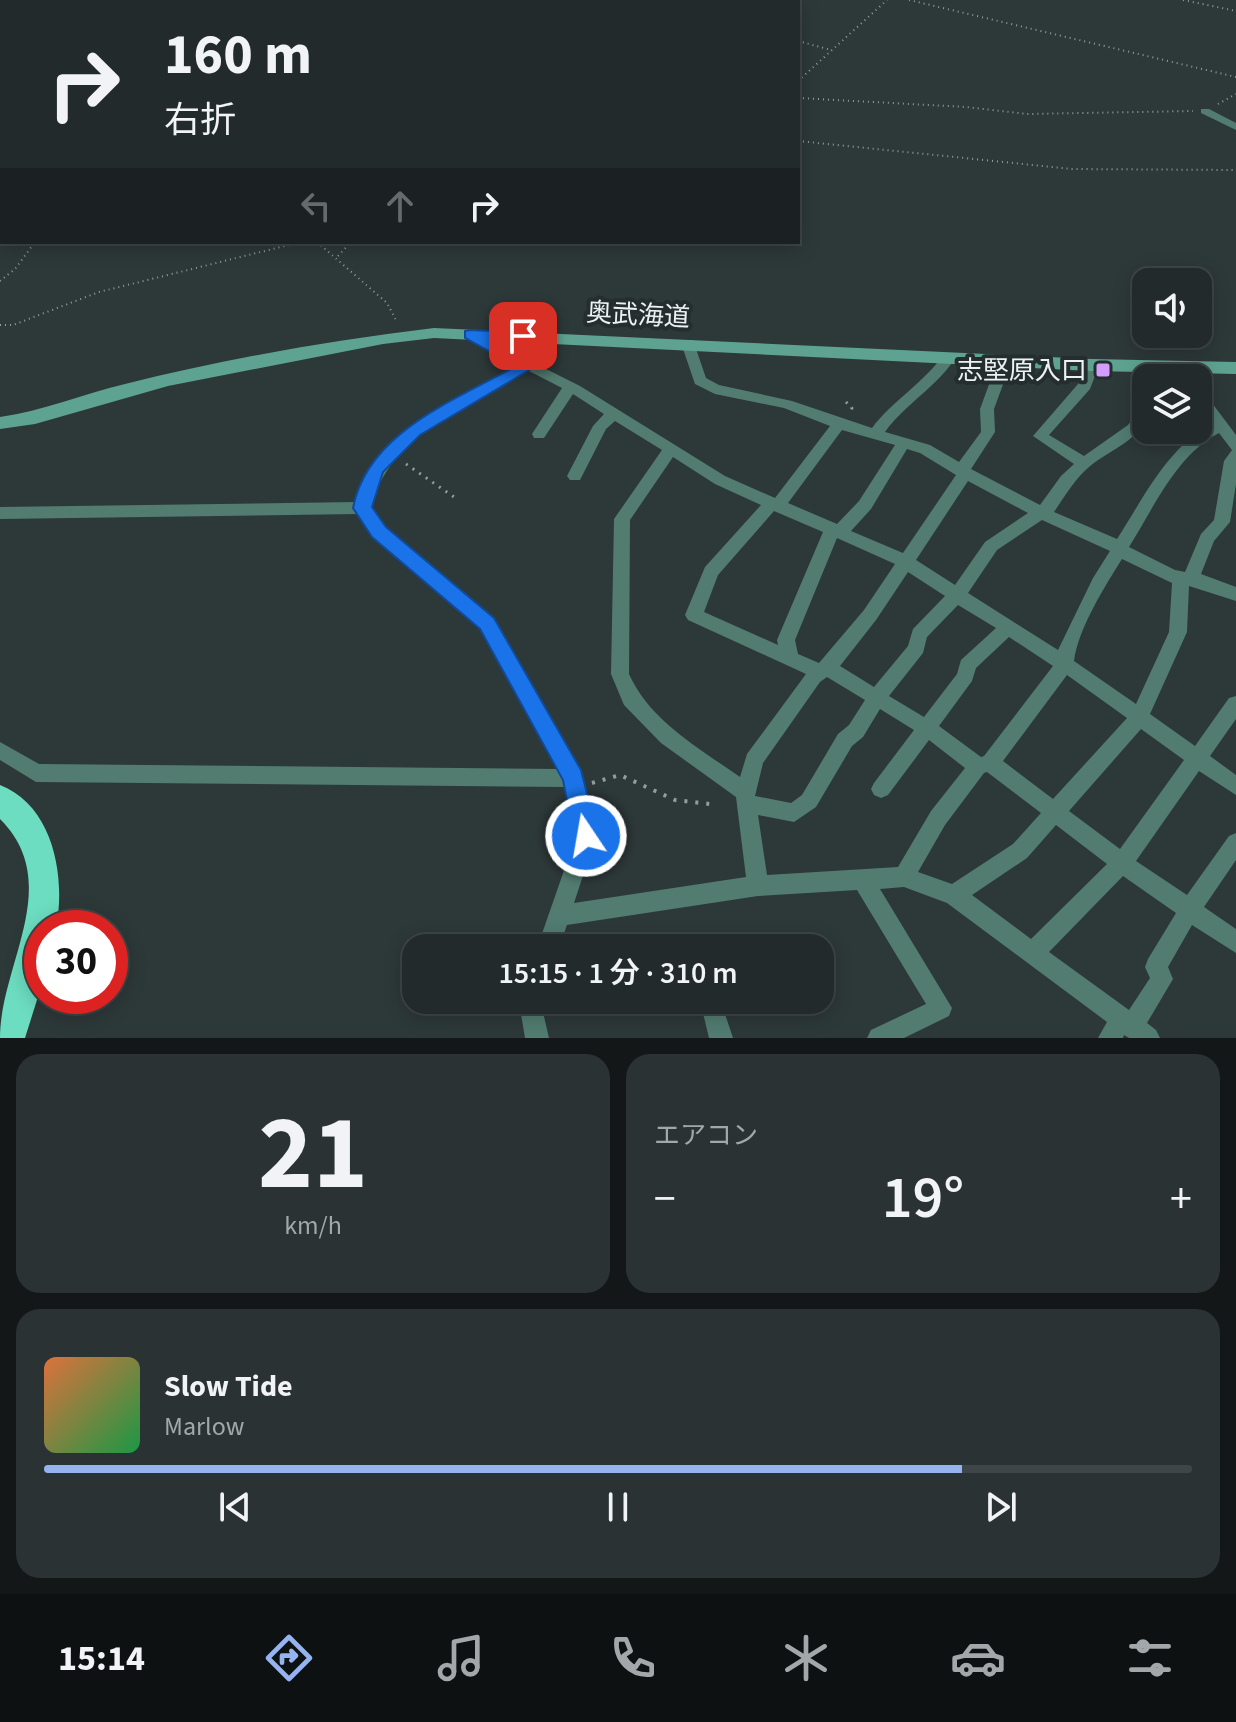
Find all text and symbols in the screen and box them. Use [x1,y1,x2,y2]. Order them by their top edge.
text: 160 m [164,16,312,95]
icon: right [32,32,136,136]
text: 右折 [164,95,236,146]
icon: left [294,184,338,228]
icon: ahead [378,184,422,228]
icon: right [462,184,506,228]
map controls [1132,268,1212,444]
button: sound [1132,268,1212,348]
street label: 奥武海道 [585,294,691,336]
pin [489,302,557,370]
icon: arrive [501,314,545,358]
place label: 志堅原入口 [957,352,1087,389]
marker: 志堅原入口 [1094,361,1112,379]
button: layers [1132,364,1212,444]
position arrow [544,794,628,878]
speed limit sign: 30 [24,910,128,1014]
text: 15:15 · 1 分 · 310 m [498,952,738,995]
text: 21 [258,1081,368,1229]
text: エアコン [654,1117,758,1154]
text: 19° [882,1156,964,1241]
text: − [654,1168,676,1231]
text: + [1170,1168,1192,1231]
text: km/h [284,1207,342,1244]
text: Slow Tide [164,1365,293,1408]
text: Marlow [164,1408,244,1445]
icon: previous [213,1485,257,1529]
icon: pause [596,1485,640,1529]
icon: next [979,1485,1023,1529]
icon: directions [261,1630,317,1686]
icon: music [433,1630,489,1686]
icon: phone [605,1630,661,1686]
icon: climate [778,1630,834,1686]
icon: car [950,1630,1006,1686]
icon: filters [1122,1630,1178,1686]
text: 15:14 [58,1633,145,1684]

